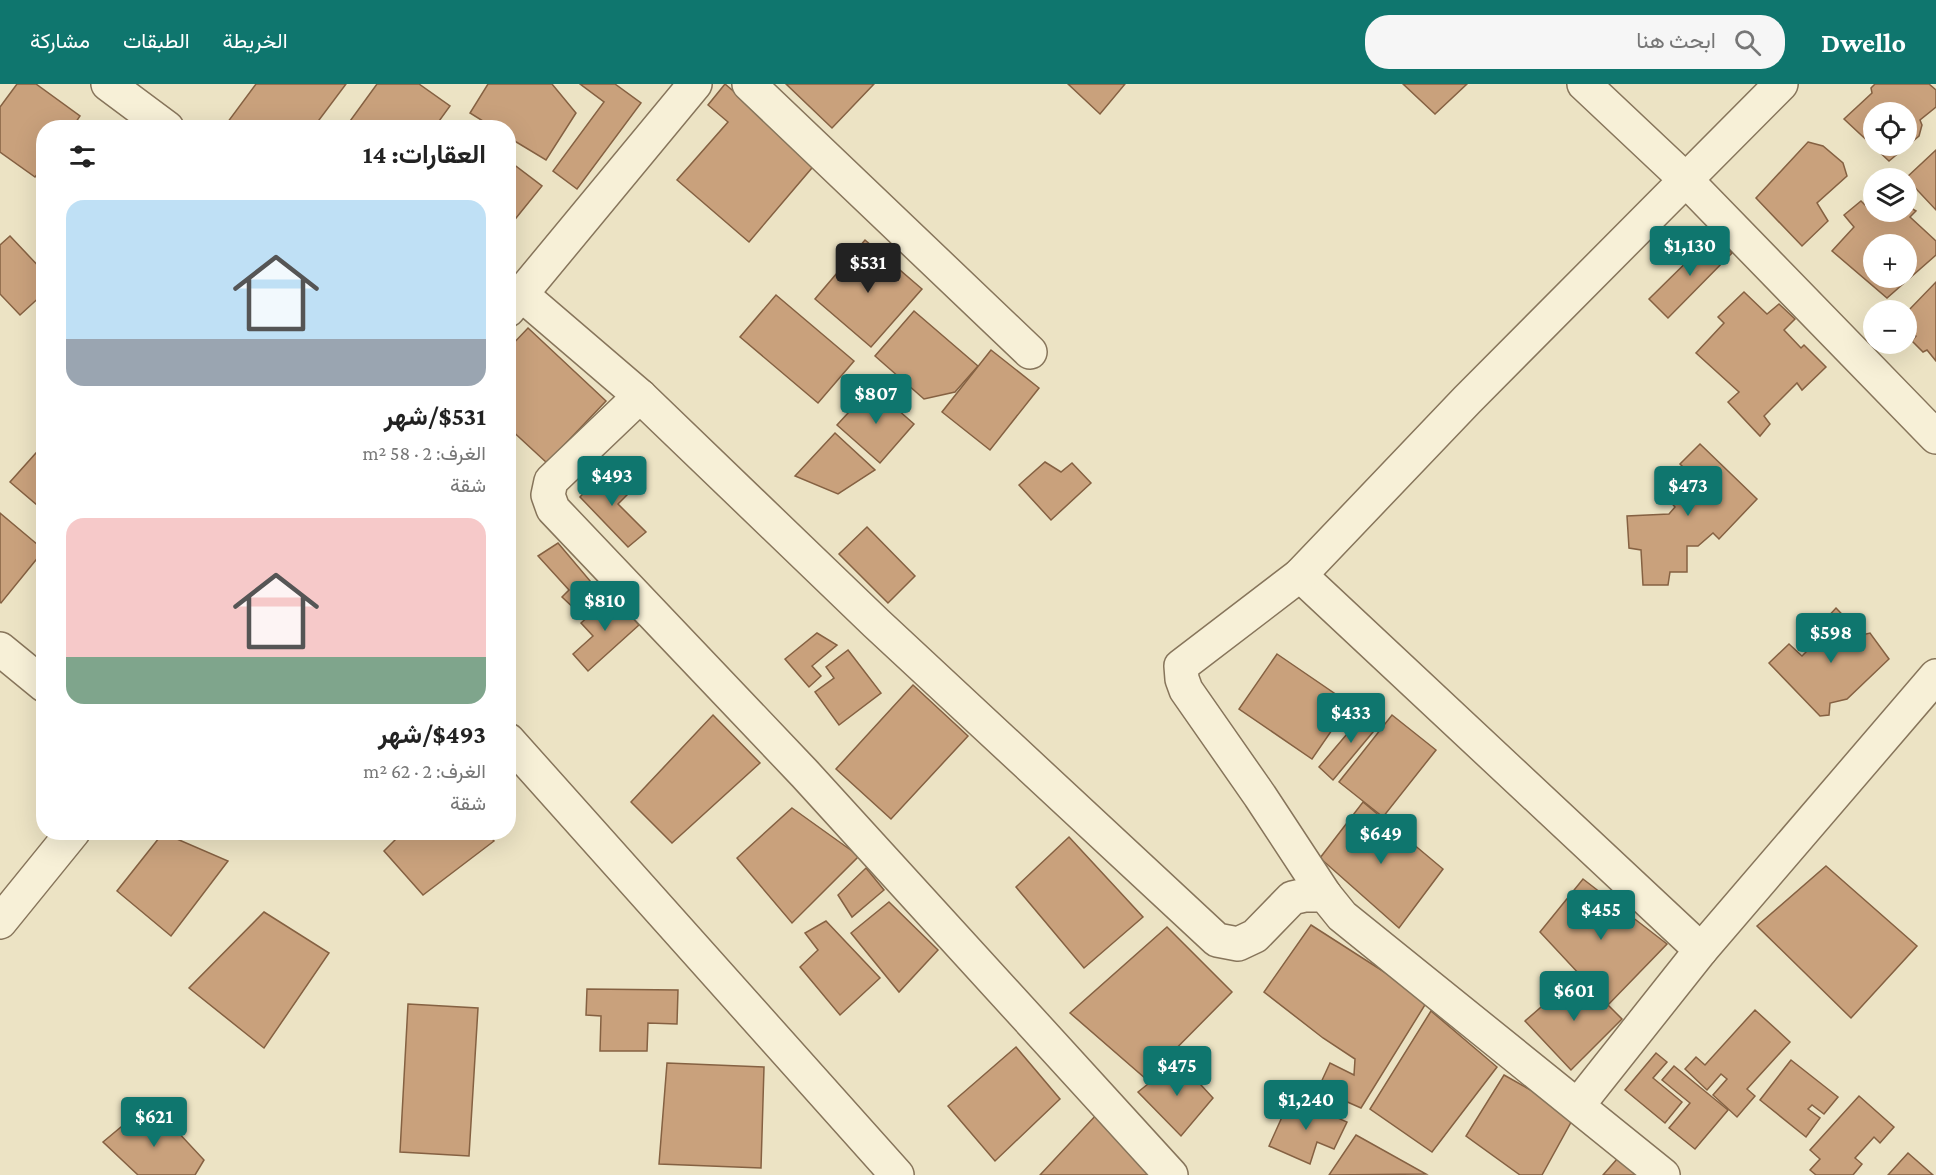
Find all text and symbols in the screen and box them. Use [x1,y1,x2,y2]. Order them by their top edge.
search box [1365,15,1785,69]
icon: search [1731,26,1764,59]
text: Dwello [1821,27,1906,58]
text: ابحث هنا [1636,28,1716,53]
text: مشاركة [30,29,90,53]
text: الطبقات [123,29,190,53]
text: الخريطة [223,29,288,53]
map controls [1863,102,1917,354]
button: locate [1863,102,1917,156]
icon: filters [66,140,99,173]
text: العقارات: 14 [363,140,486,169]
button: layers [1863,168,1917,222]
pin: $1,130 [1641,226,1739,277]
text: $1,130 [1664,234,1716,256]
button: + [1863,234,1917,288]
icon: home [222,239,330,347]
pin: $531 [832,243,904,294]
text: $531 [850,251,886,273]
button: − [1863,300,1917,354]
pin: $807 [840,374,912,425]
text: $807 [855,382,898,404]
text: $531/شهر [384,402,486,431]
text: الغرف: 2 · 58 m² [362,442,486,464]
pin: $493 [576,456,648,507]
text: $493 [591,464,633,486]
pin: $473 [1652,466,1724,517]
text: شقة [450,474,486,496]
text: $473 [1668,474,1708,496]
icon: home [222,557,330,665]
pin: $810 [569,581,641,632]
text: $810 [584,589,626,611]
pin: $598 [1795,613,1867,664]
text: $598 [1810,621,1852,643]
pin: $433 [1315,693,1387,744]
text: $433 [1331,701,1371,723]
text: $493/شهر [378,720,486,749]
text: الغرف: 2 · 62 m² [363,760,486,782]
text: شقة [450,792,486,814]
pin: $649 [1345,814,1417,865]
text: $649 [1360,822,1402,844]
pin: $455 [1565,890,1637,941]
text: $455 [1581,898,1621,920]
pin: $601 [1538,971,1610,1022]
text: $601 [1554,979,1594,1001]
pin: $475 [1141,1046,1213,1097]
text: $475 [1157,1054,1197,1076]
pin: $1,240 [1257,1080,1355,1131]
text: $1,240 [1278,1088,1334,1110]
pin: $621 [118,1097,190,1148]
text: $621 [135,1105,173,1127]

